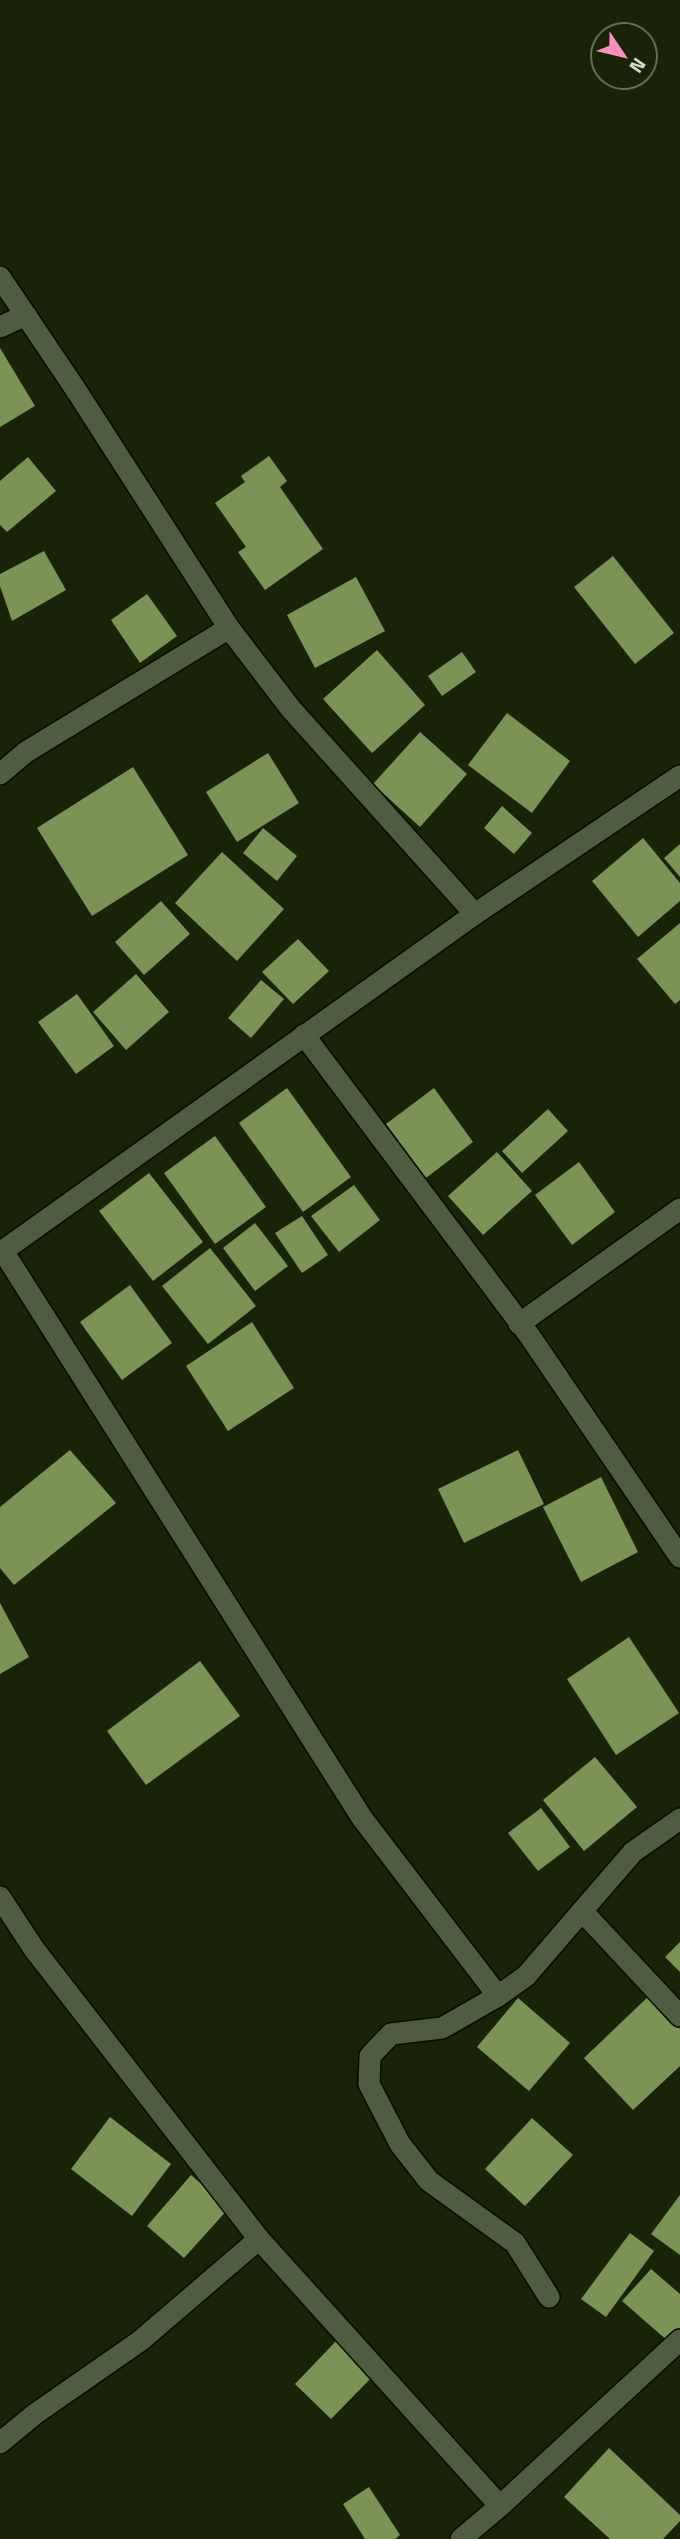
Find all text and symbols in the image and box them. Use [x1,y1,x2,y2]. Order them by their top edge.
north arrow [589,21,659,91]
text: N [623,52,654,80]

